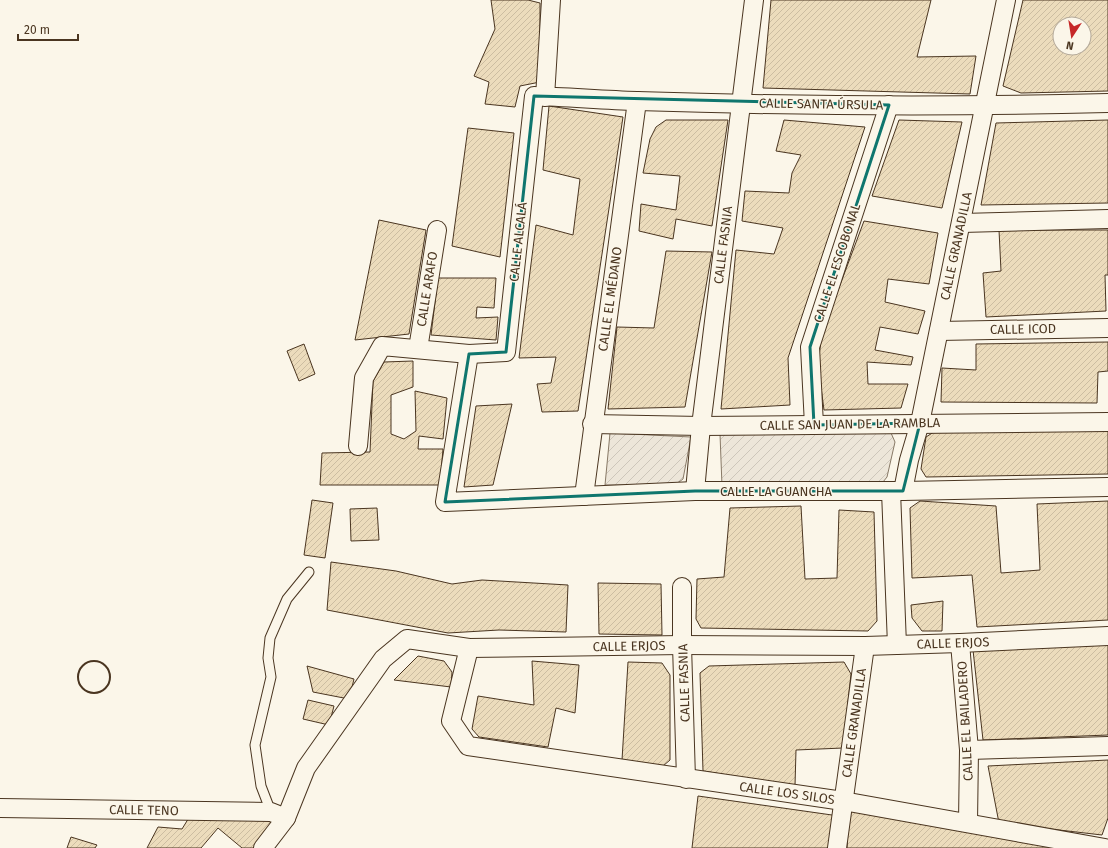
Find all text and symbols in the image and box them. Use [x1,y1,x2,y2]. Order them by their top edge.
scale bar [18,16,78,42]
north arrow [1052,16,1092,56]
text: 20 m [24,23,50,37]
text: N [1065,38,1075,52]
street label: CALLE SANTA ÚRSULA [759,95,884,113]
street label: CALLE GRANADILLA [937,190,975,302]
street label: CALLE ALCALÁ [506,201,530,283]
street label: CALLE EL ESCOBONAL [811,201,864,325]
street label: CALLE FASNIA [711,205,735,285]
street label: CALLE EL MÉDANO [595,246,625,352]
street label: CALLE ARAFO [414,250,440,328]
street label: CALLE ICOD [990,321,1056,337]
street label: CALLE SAN JUAN DE LA RAMBLA [760,415,941,433]
street label: CALLE LA GUANCHA [720,484,833,499]
street label: CALLE ERJOS [916,634,990,652]
street label: CALLE ERJOS [592,638,666,654]
street label: CALLE FASNIA [675,643,693,722]
street label: CALLE EL BAILADERO [954,661,976,781]
street label: CALLE GRANADILLA [839,667,869,779]
street label: CALLE LOS SILOS [738,779,836,807]
street label: CALLE TENO [109,802,179,818]

